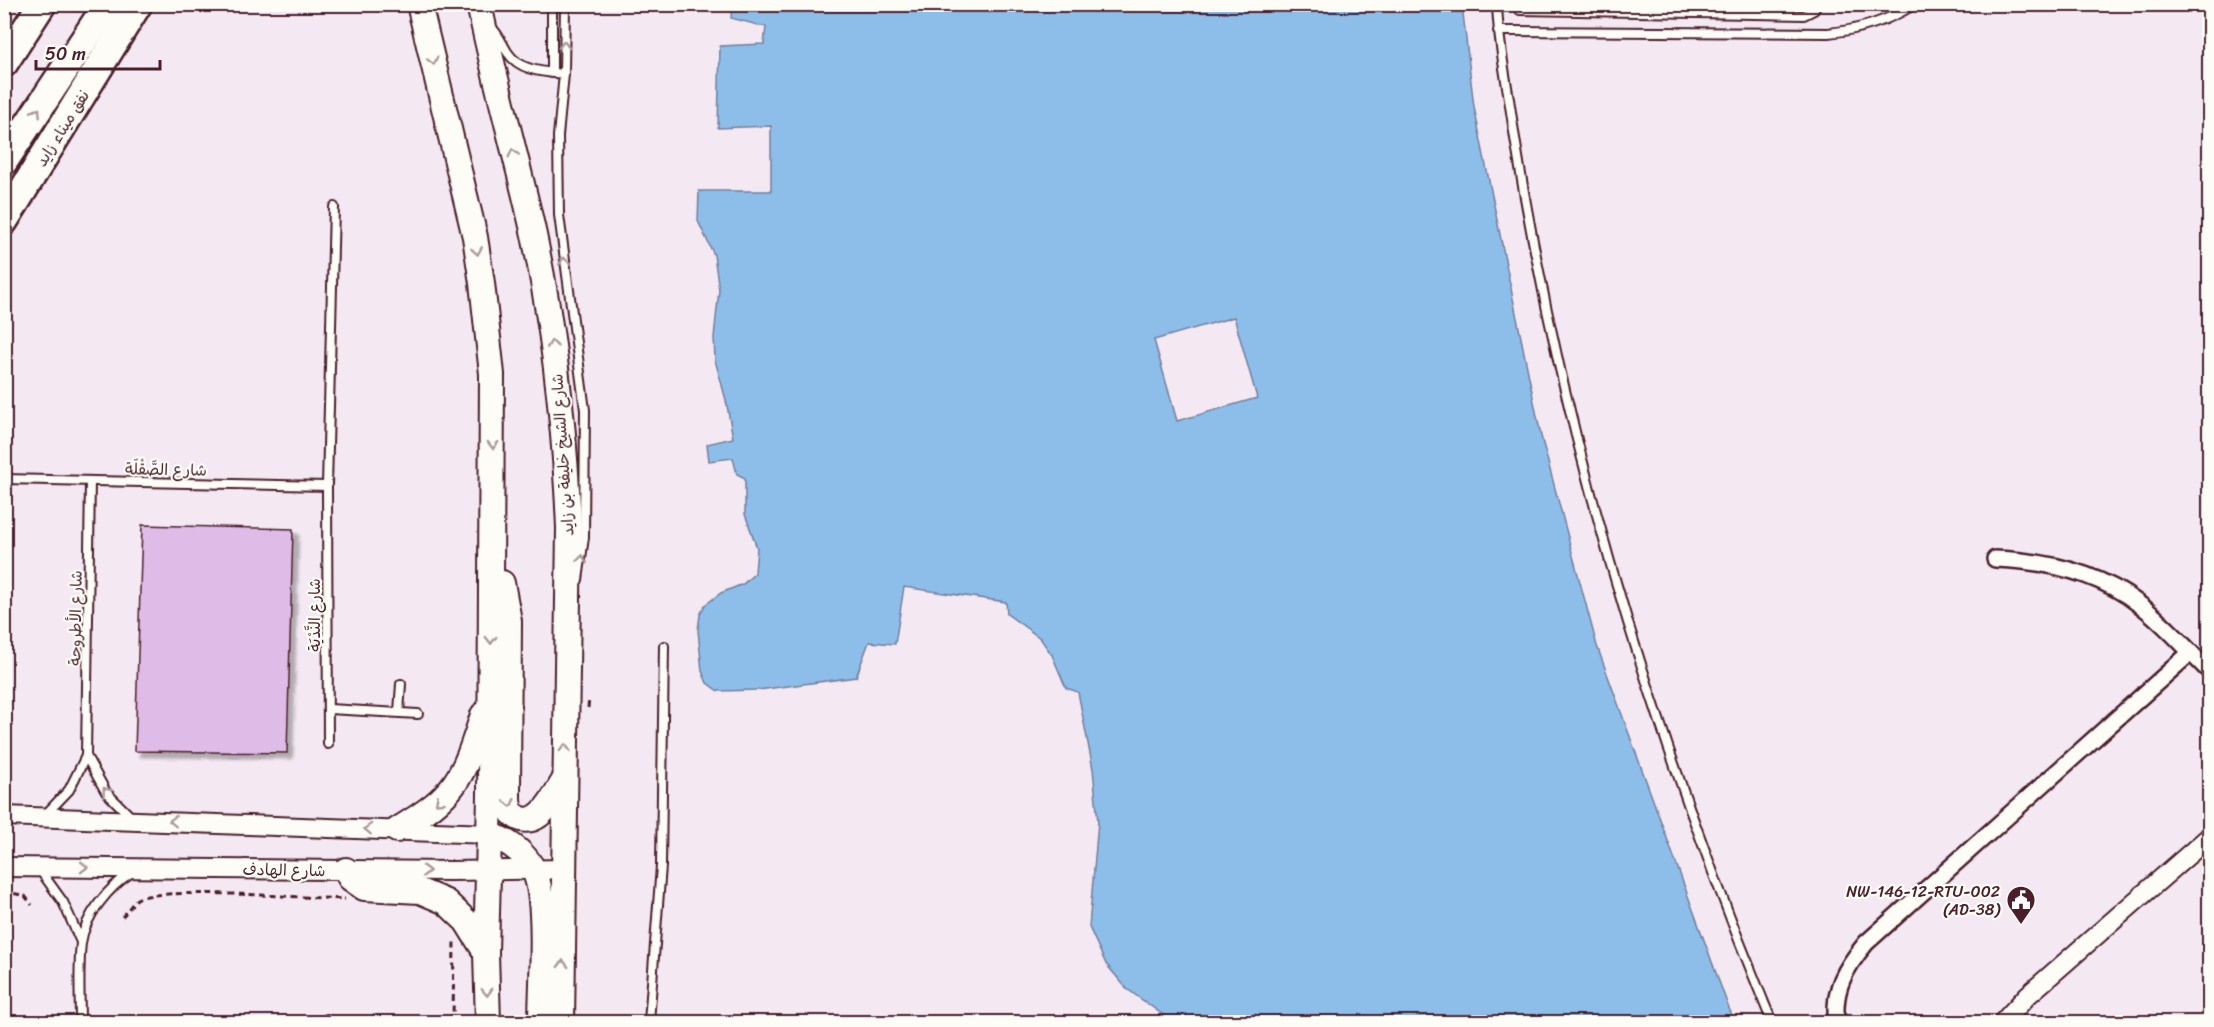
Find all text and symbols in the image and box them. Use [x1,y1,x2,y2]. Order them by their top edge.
scale bar [36,33,160,71]
text: 50 m [45,38,86,70]
one-way arrow [558,41,571,50]
one-way arrow [425,56,438,66]
street label: نفق ميناء زايد [27,84,97,172]
one-way arrow [29,108,40,119]
one-way arrow [508,148,521,158]
one-way arrow [470,246,483,256]
one-way arrow [559,256,571,265]
one-way arrow [546,339,559,349]
street label: شارع الشيخ خليفة بن زايد [542,373,582,537]
one-way arrow [487,441,499,450]
street label: شارع الصَّقْلَة [125,454,207,484]
one-way arrow [575,555,587,564]
street label: شارع الأطروحة [60,570,90,666]
street label: شارع النَّدْيَة [300,578,329,652]
one-way arrow [485,636,497,645]
one-way arrow [559,744,572,753]
one-way arrow [102,787,113,798]
one-way arrow [436,794,446,805]
one-way arrow [503,798,516,808]
one-way arrow [168,815,177,828]
one-way arrow [363,822,372,835]
street label: شارع الهادف [242,855,326,885]
one-way arrow [79,861,88,873]
one-way arrow [421,865,430,877]
place label: NW-146-12-RTU-002 (AD-38) [1846,877,2001,924]
public building icon: NW-146-12-RTU-002 (AD-38) [2005,884,2037,926]
one-way arrow [557,960,569,969]
one-way arrow [481,987,494,996]

